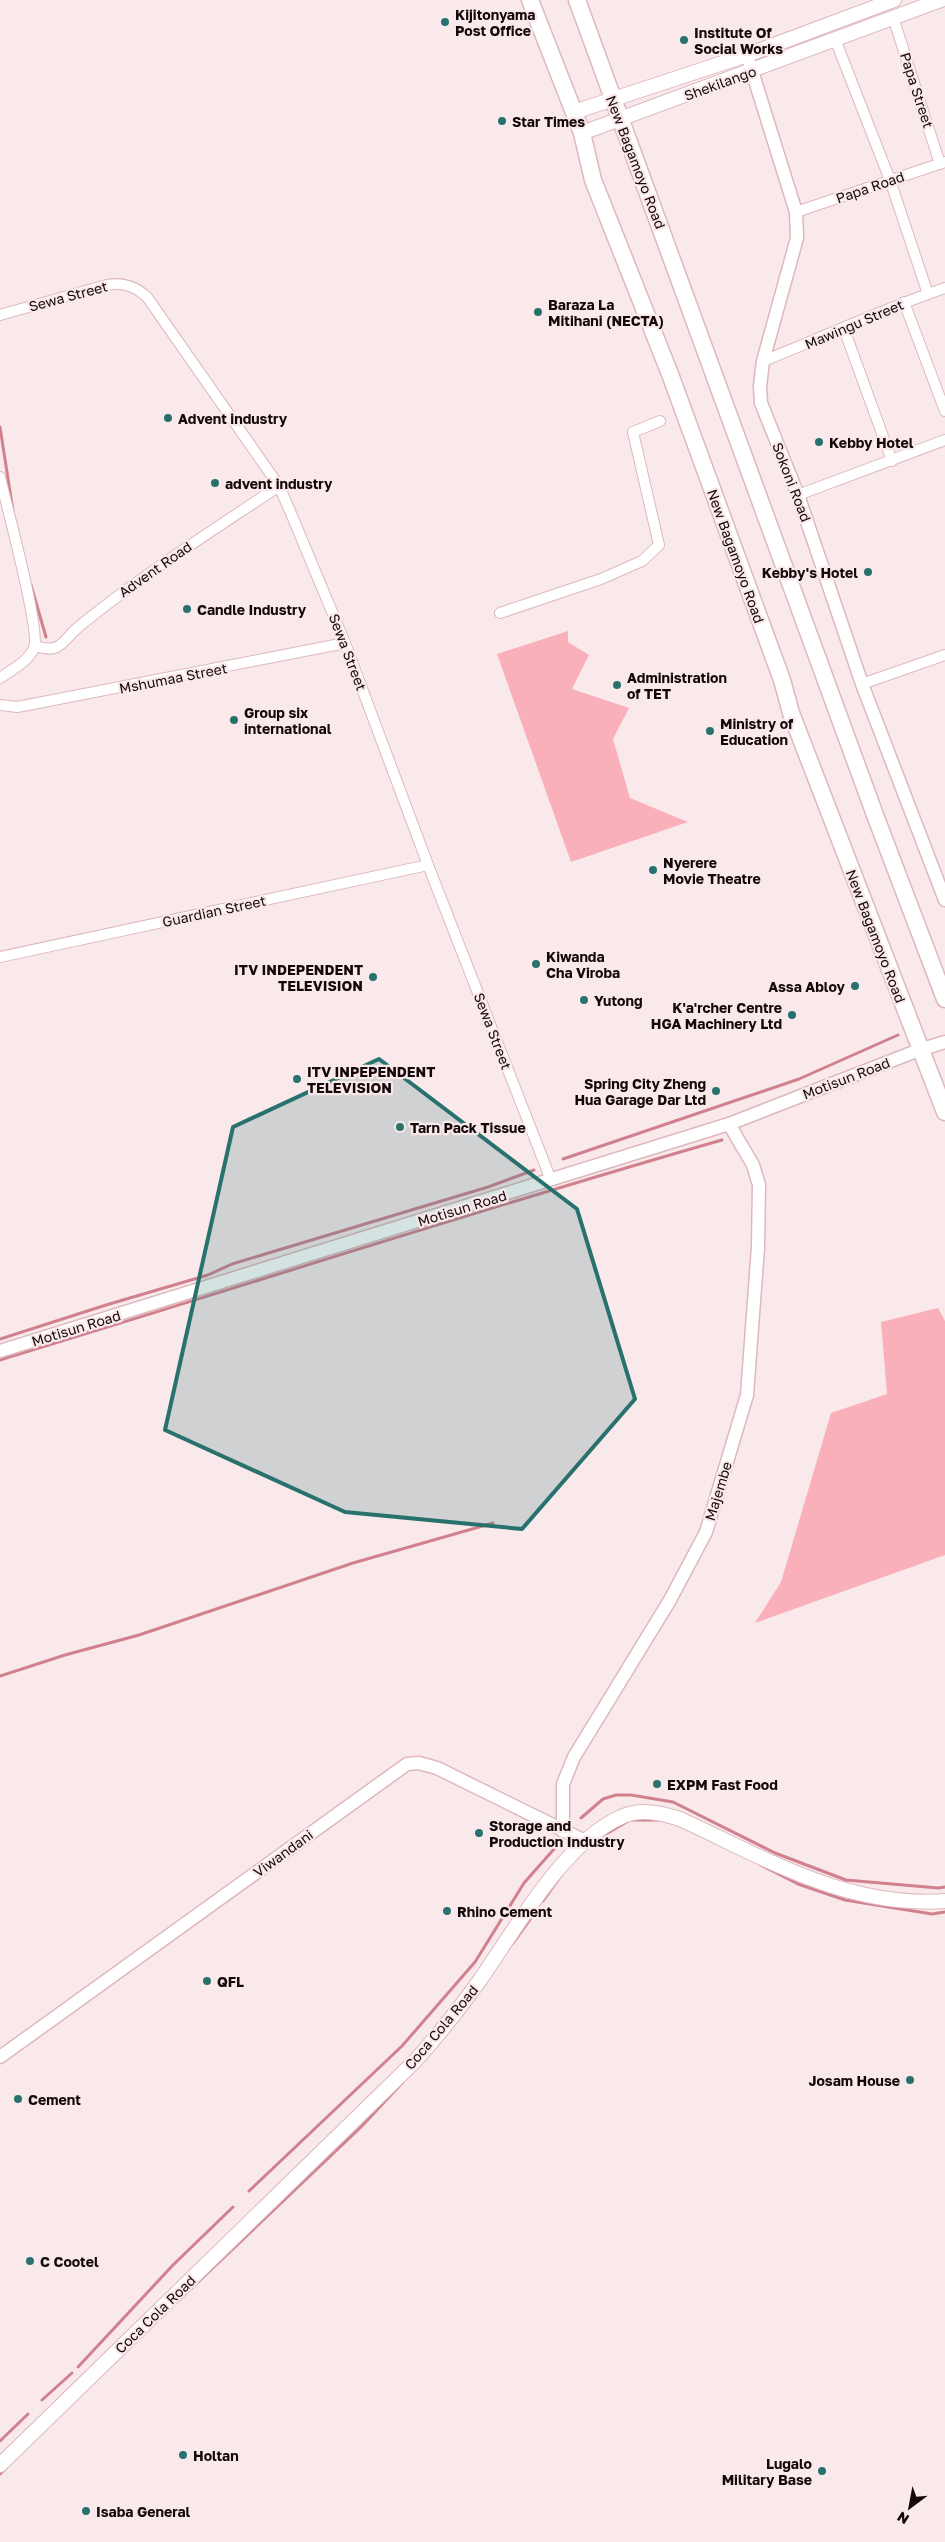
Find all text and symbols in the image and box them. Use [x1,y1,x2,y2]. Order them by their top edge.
place label: Kijitonyama Post Office [455,6,535,39]
marker: Kijitonyama Post Office [439,16,451,28]
place label: Institute Of Social Works [694,24,783,57]
marker: Institute Of Social Works [678,34,690,46]
street label: Papa Street [897,50,937,130]
street label: Shekilango [682,62,758,104]
street label: New Bagamoyo Road [603,93,669,231]
place label: Star Times [512,113,585,130]
marker: Star Times [496,115,508,127]
street label: Papa Road [834,167,906,207]
street label: Sewa Street [27,277,109,315]
place label: Baraza La Mitihani (NECTA) [548,296,664,329]
street label: Mawingu Street [802,296,906,352]
marker: Baraza La Mitihani (NECTA) [532,306,544,318]
place label: Advent industry [178,410,288,427]
marker: Advent industry [162,412,174,424]
place label: Kebby Hotel [829,434,914,451]
marker: Kebby Hotel [813,436,825,448]
street label: Sokoni Road [769,440,815,524]
place label: advent industry [225,475,333,492]
marker: advent industry [209,477,221,489]
street label: New Bagamoyo Road [704,487,768,625]
street label: Advent Road [115,538,195,600]
place label: Kebby's Hotel [762,564,858,581]
marker: Kebby's Hotel [862,566,874,578]
place label: Candle Industry [197,601,307,618]
marker: Candle Industry [181,603,193,615]
street label: Sewa Street [326,611,370,693]
street label: Mshumaa Street [118,659,228,697]
place label: Administration of TET [627,669,727,702]
marker: Administration of TET [611,679,623,691]
place label: Group six international [244,704,332,737]
marker: Group six international [228,714,240,726]
place label: Ministry of Education [720,715,794,748]
marker: Ministry of Education [704,725,716,737]
place label: Nyerere Movie Theatre [663,854,761,887]
marker: Nyerere Movie Theatre [647,864,659,876]
street label: New Bagamoyo Road [843,867,909,1005]
street label: Guardian Street [161,892,267,930]
place label: Kiwanda Cha Viroba [546,948,620,981]
marker: Kiwanda Cha Viroba [530,958,542,970]
place label: ITV INDEPENDENT TELEVISION [234,961,363,994]
marker: ITV INDEPENDENT TELEVISION [367,971,379,983]
place label: Assa Abloy [768,978,846,995]
marker: Assa Abloy [849,980,861,992]
street label: Sewa Street [471,990,515,1072]
place label: Yutong [594,992,643,1009]
marker: Yutong [578,994,590,1006]
place label: K'a'rcher Centre HGA Machinery Ltd [651,999,782,1032]
marker: K'a'rcher Centre HGA Machinery Ltd [786,1009,798,1021]
street label: Motisun Road [800,1054,892,1102]
place label: ITV INPEPENDENT TELEVISION [307,1063,435,1096]
marker: ITV INPEPENDENT TELEVISION [291,1073,303,1085]
place label: Spring City Zheng Hua Garage Dar Ltd [574,1075,706,1108]
marker: Spring City Zheng Hua Garage Dar Ltd [710,1085,722,1097]
place label: Tarn Pack Tissue [410,1119,526,1136]
marker: Tarn Pack Tissue [394,1121,406,1133]
street label: Motisun Road [415,1186,509,1230]
street label: Motisun Road [29,1306,123,1350]
street label: Majembe [701,1459,735,1523]
place label: EXPM Fast Food [667,1776,778,1793]
marker: EXPM Fast Food [651,1778,663,1790]
place label: Storage and Production Industry [489,1817,625,1850]
street label: Viwandani [250,1826,316,1880]
marker: Storage and Production Industry [473,1827,485,1839]
place label: Rhino Cement [457,1903,553,1920]
marker: Rhino Cement [441,1905,453,1917]
place label: QFL [217,1973,244,1990]
marker: QFL [201,1975,213,1987]
street label: Coca Cola Road [401,1981,481,2073]
place label: Josam House [808,2072,900,2089]
marker: Josam House [904,2074,916,2086]
place label: Cement [28,2091,81,2108]
marker: Cement [12,2093,24,2105]
place label: C Cootel [40,2253,99,2270]
marker: C Cootel [24,2255,36,2267]
street label: Coca Cola Road [111,2271,199,2357]
place label: Holtan [193,2447,239,2464]
marker: Holtan [177,2449,189,2461]
place label: Lugalo Military Base [722,2455,812,2488]
marker: Lugalo Military Base [816,2465,828,2477]
north arrow [885,2482,935,2532]
place label: Isaba General [96,2503,191,2520]
marker: Isaba General [80,2505,92,2517]
text: N [894,2508,912,2528]

